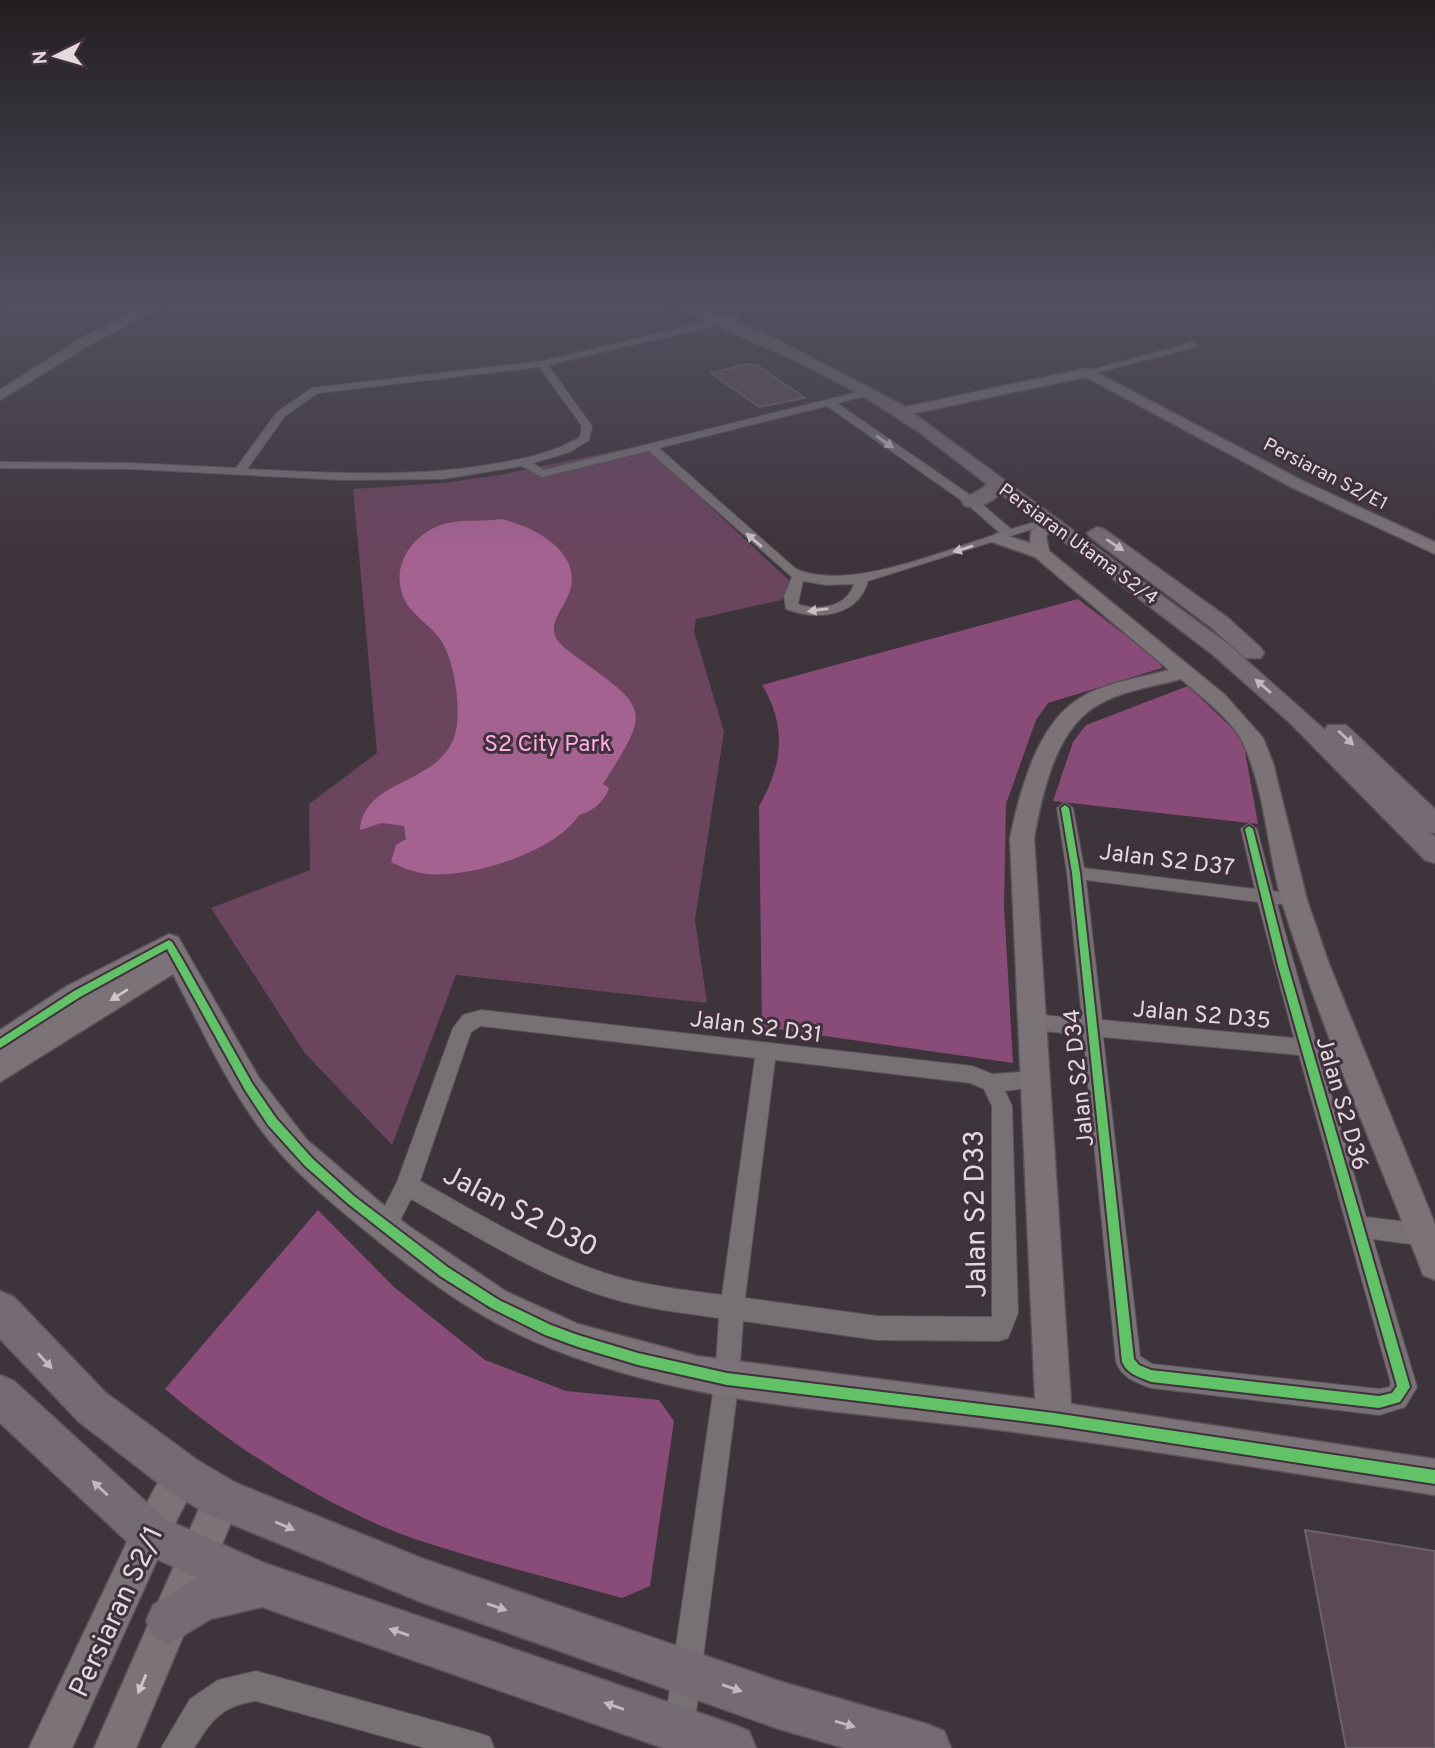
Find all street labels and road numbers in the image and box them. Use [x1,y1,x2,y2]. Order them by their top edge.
street label: Persiaran S2/E1 [1259,433,1391,517]
street label: Persiaran Utama S2/4 [993,479,1162,610]
street label: Jalan S2 D37 [1097,839,1236,884]
street label: Jalan S2 D35 [1132,996,1272,1037]
street label: Jalan S2 D31 [688,1006,823,1051]
street label: Jalan S2 D34 [1059,1007,1102,1148]
street label: Jalan S2 D36 [1308,1033,1374,1174]
street label: Jalan S2 D33 [958,1130,996,1298]
street label: Jalan S2 D30 [436,1158,603,1267]
street label: Persiaran S2/1 [62,1521,173,1704]

